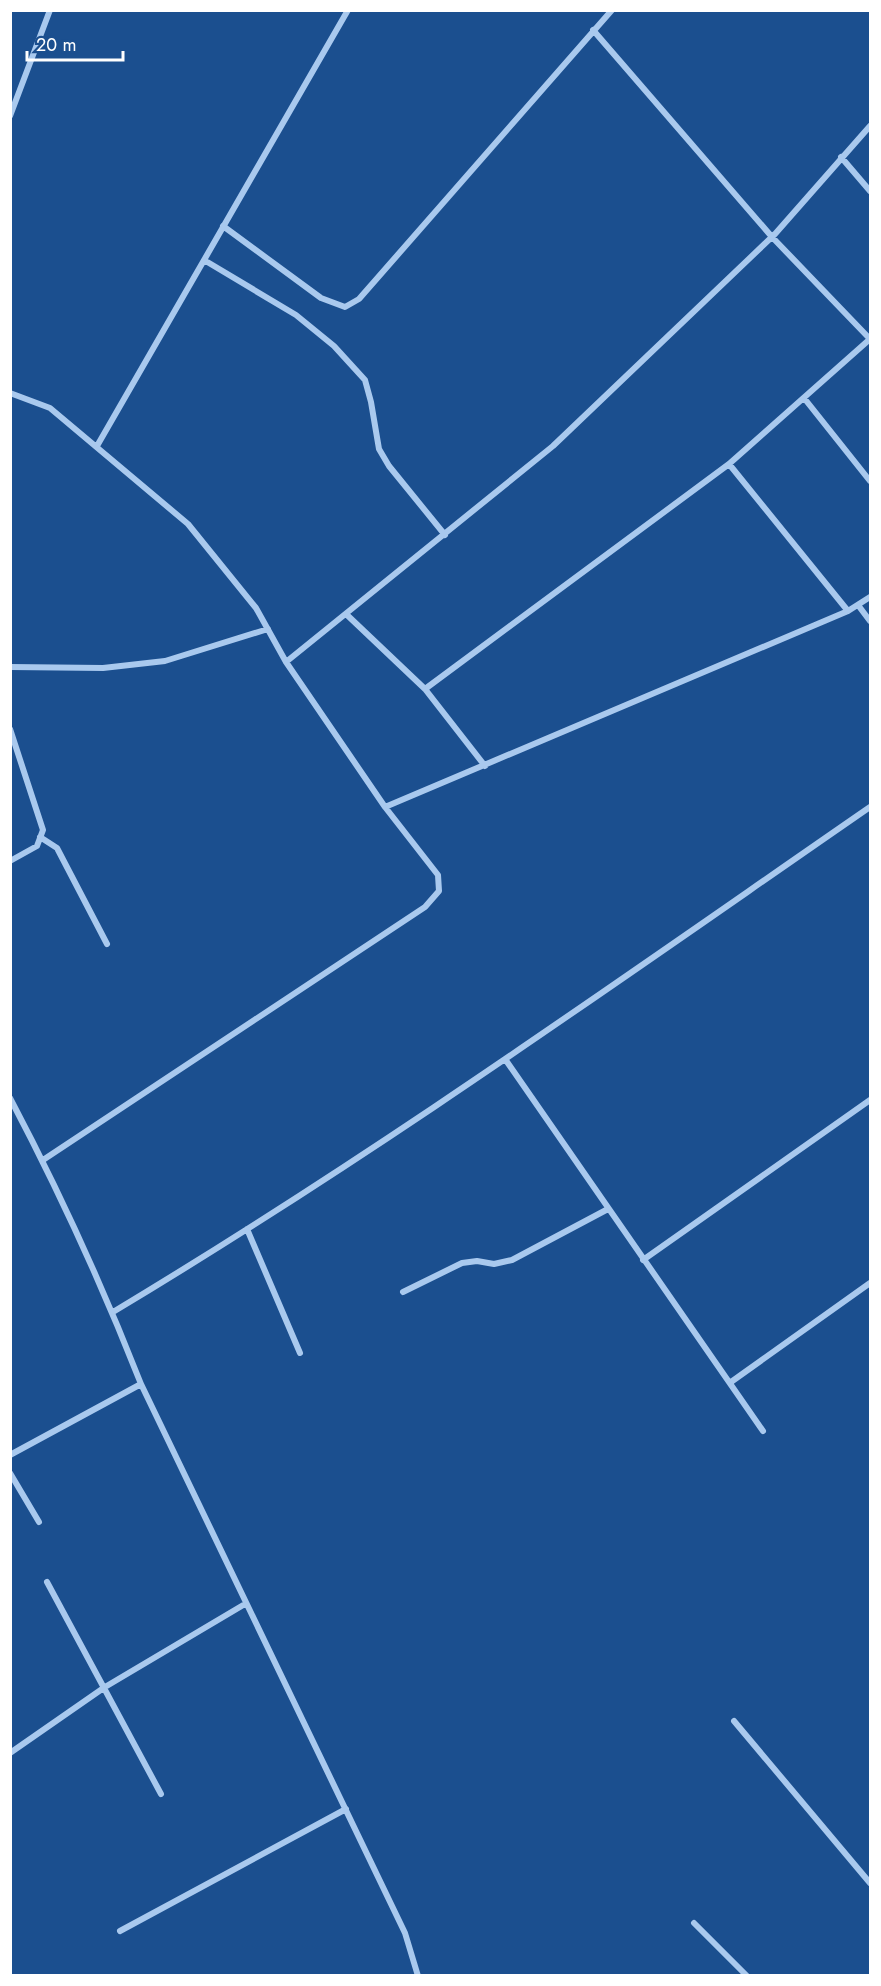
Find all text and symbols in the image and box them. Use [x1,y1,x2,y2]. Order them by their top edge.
scale bar [27,24,123,62]
text: 20 m [36,32,76,58]

